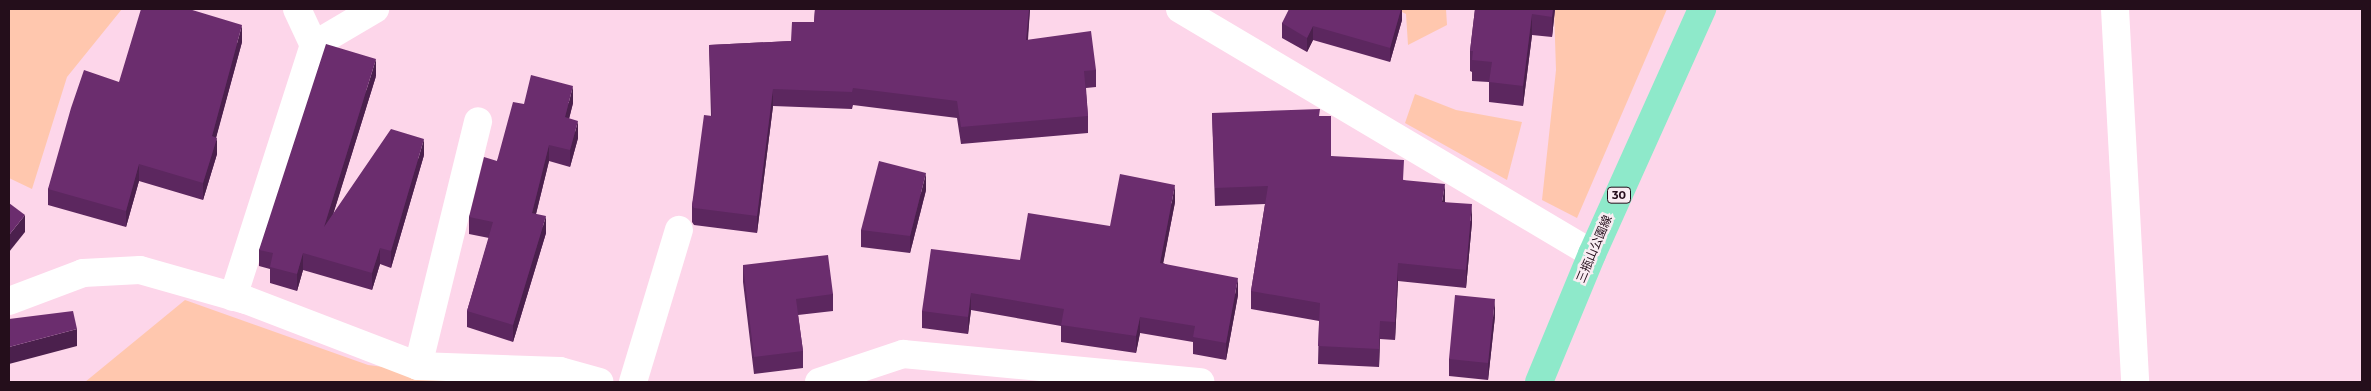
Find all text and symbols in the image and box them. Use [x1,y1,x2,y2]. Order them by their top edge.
road number: 30 [1606,186,1632,204]
street label: 三瓶山公園線 [1573,213,1615,285]

